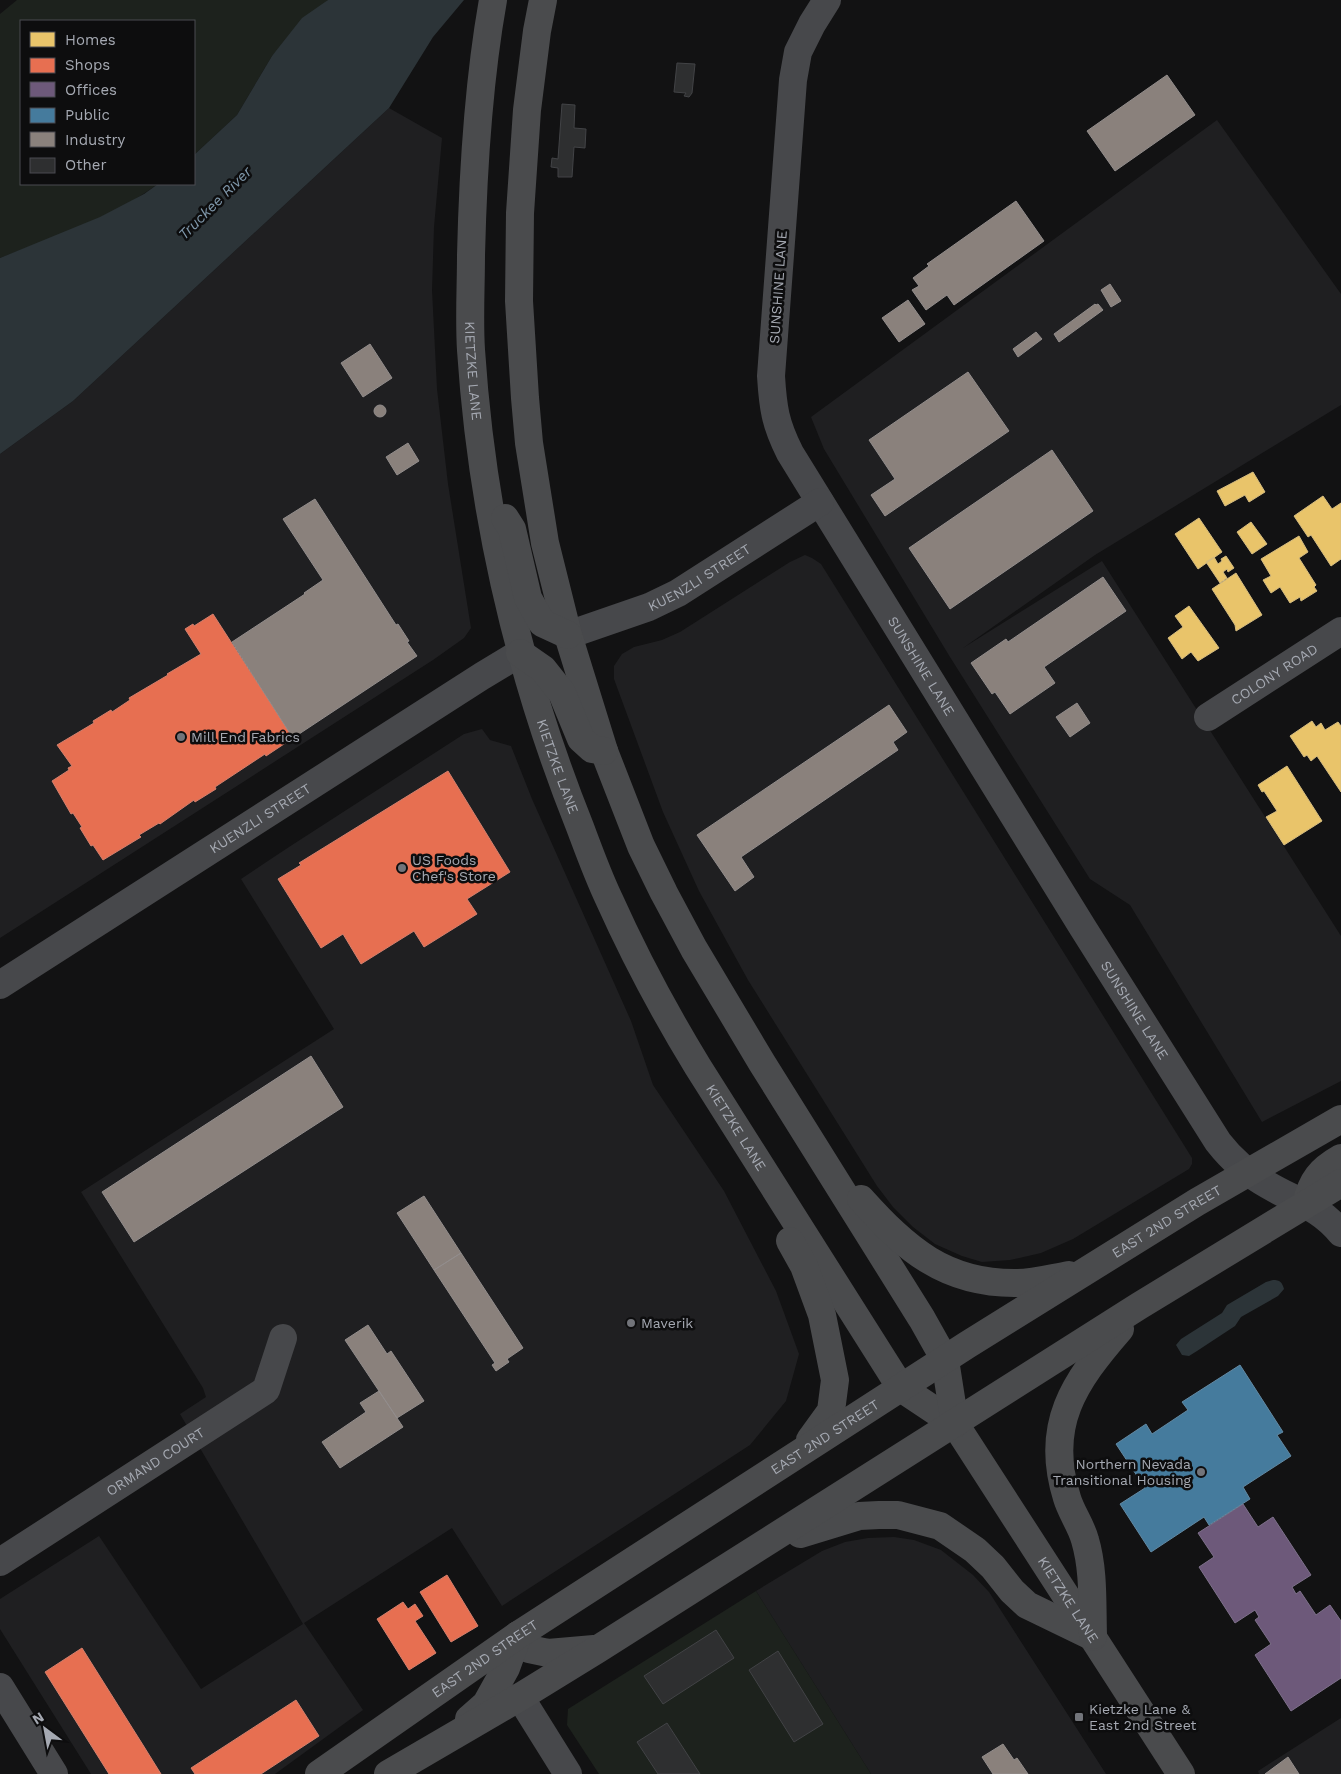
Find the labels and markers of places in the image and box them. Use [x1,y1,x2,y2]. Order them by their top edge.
place label: Mill End Fabrics [191,729,300,745]
marker: Mill End Fabrics [175,731,187,743]
place label: US Foods Chef's Store [412,852,496,884]
marker: US Foods Chef's Store [396,862,408,874]
place label: Maverik [641,1315,693,1331]
marker: Maverik [625,1317,637,1329]
place label: Northern Nevada Transitional Housing [1053,1456,1192,1488]
marker: Northern Nevada Transitional Housing [1195,1466,1207,1478]
place label: Kietzke Lane & East 2nd Street [1089,1701,1197,1733]
marker: Kietzke Lane & East 2nd Street [1073,1711,1085,1723]

